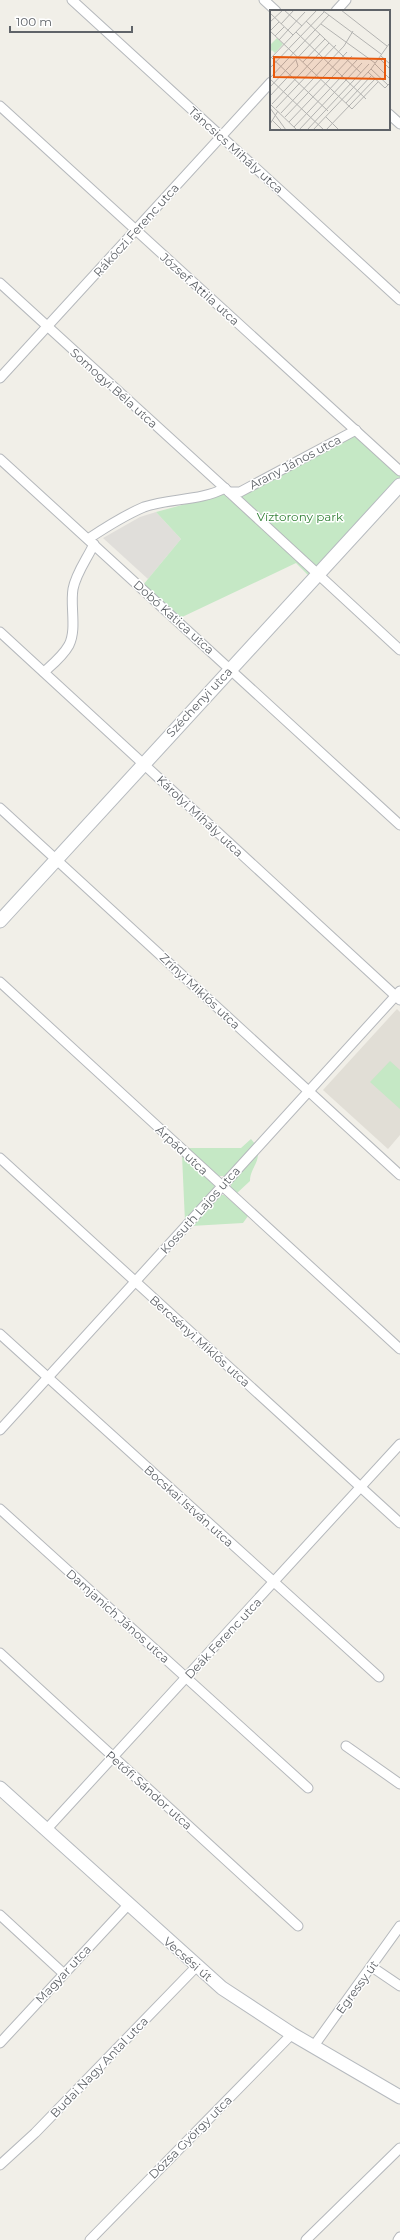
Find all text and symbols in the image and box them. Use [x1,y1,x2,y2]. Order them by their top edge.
scale bar [10,8,132,34]
inset map [270,10,390,130]
text: 100 m [16,14,52,29]
street label: Táncsics Mihály utca [185,103,287,197]
street label: Rákóczi Ferenc utca [90,180,182,280]
street label: József Attila utca [157,249,243,328]
street label: Somogyi Béla utca [67,345,161,431]
street label: Arany János utca [247,431,343,493]
park label: Víztorony park [257,509,344,524]
street label: Dobó Katica utca [131,577,217,657]
street label: Széchenyi utca [163,664,235,740]
street label: Károlyi Mihály utca [154,772,246,860]
street label: Zrínyi Miklós utca [157,950,243,1032]
street label: Árpád utca [153,1122,211,1178]
street label: Kossuth Lajos utca [157,1163,243,1257]
street label: Bercsényi Miklós utca [147,1292,253,1390]
street label: Bocskai István utca [141,1462,237,1550]
street label: Damjanich János utca [63,1566,173,1666]
street label: Deák Ferenc utca [182,1594,264,1682]
street label: Petőfi Sándor utca [103,1747,195,1833]
street label: Vecsési út [160,1934,216,1984]
street label: Magyar utca [32,1942,94,2006]
street label: Egressy út [333,1957,381,2017]
street label: Budai Nagy Antal utca [47,2013,151,2121]
street label: Dózsa György utca [145,2092,235,2182]

